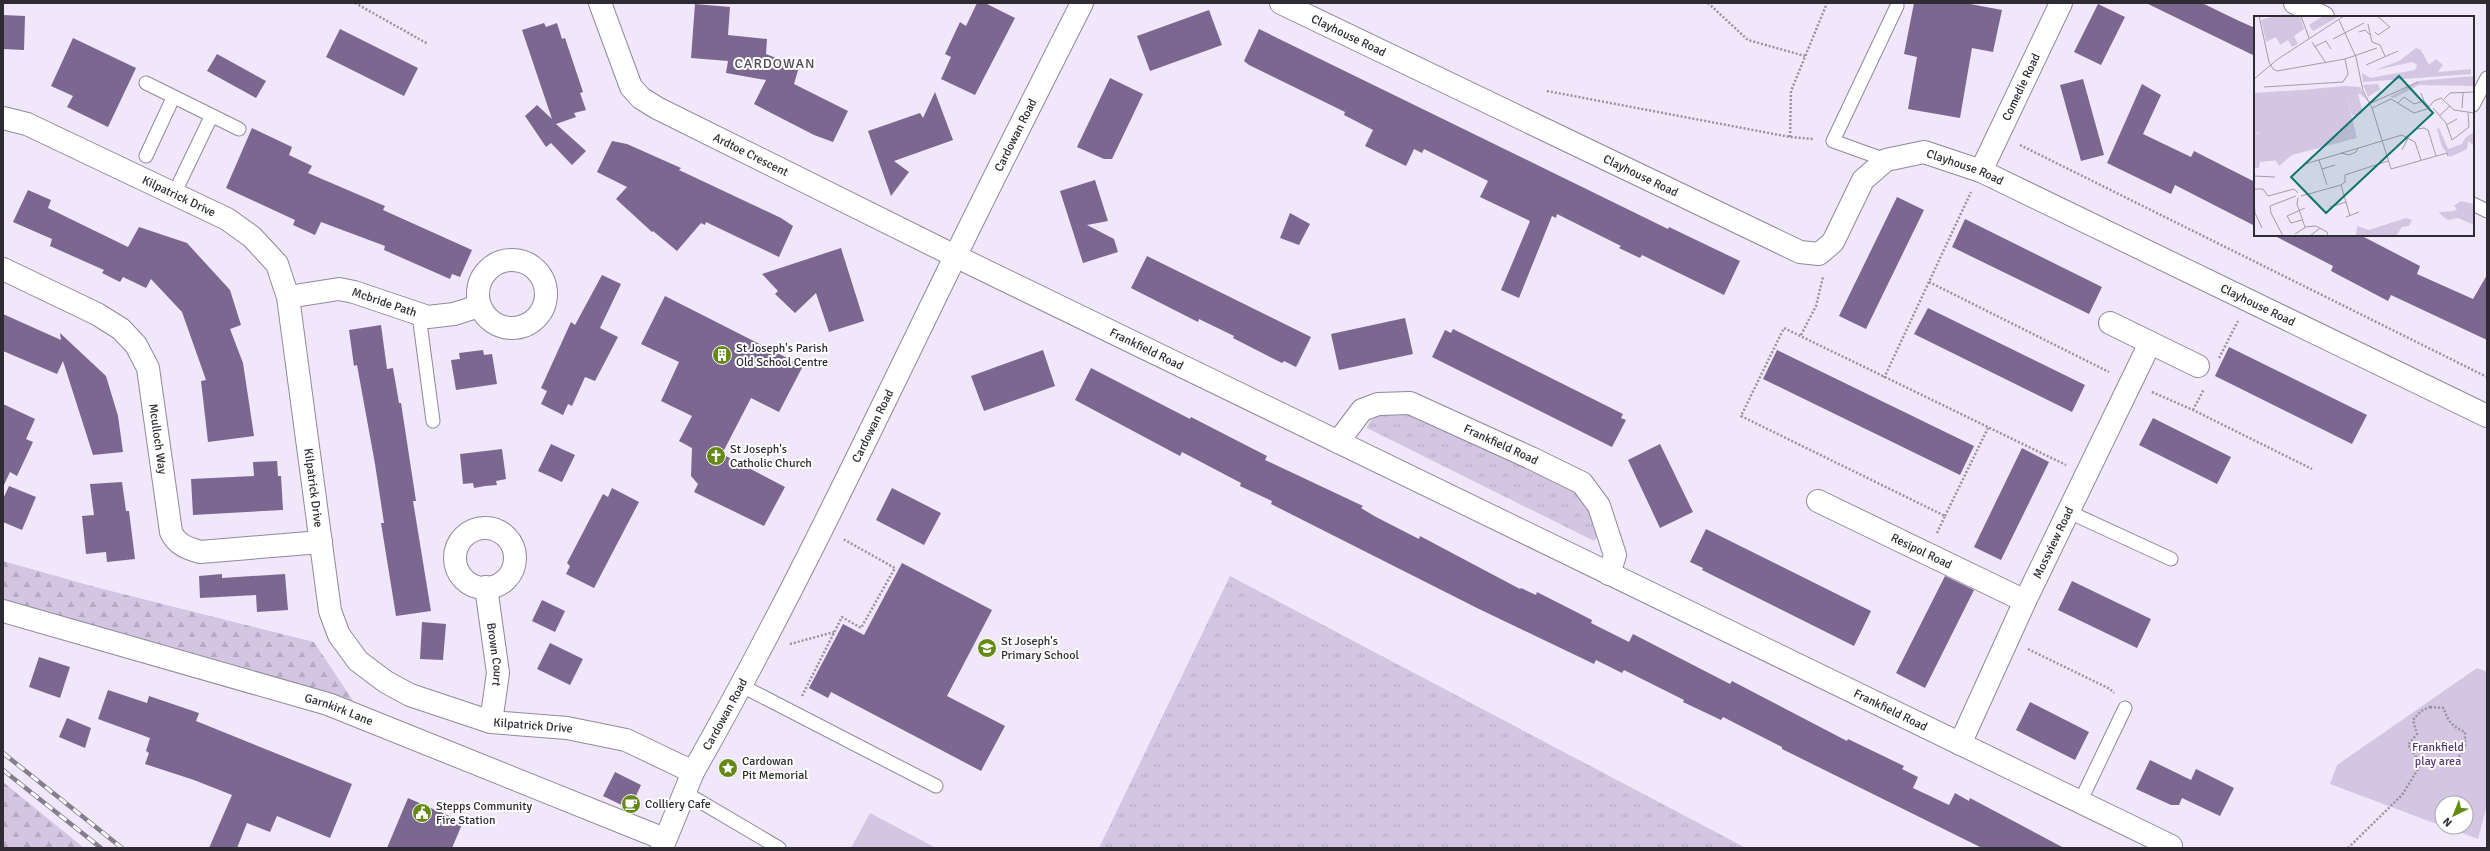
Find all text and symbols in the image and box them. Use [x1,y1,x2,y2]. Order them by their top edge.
street label: Clayhouse Road [1309,11,1389,60]
inset map [2254,16,2474,236]
street label: Comedie Road [1999,51,2043,123]
district label: CARDOWAN [734,55,816,72]
street label: Cardowan Road [991,96,1040,174]
street label: Ardtoe Crescent [711,130,791,180]
street label: Clayhouse Road [1924,146,2006,188]
street label: Clayhouse Road [1601,151,1681,200]
street label: Kilpatrick Drive [140,172,218,220]
street label: Clayhouse Road [2218,281,2298,330]
street label: Mcbride Path [350,284,419,320]
street label: Frankfield Road [1107,325,1186,373]
place label: St Joseph's Parish Old School Centre [736,341,828,370]
building icon: St Joseph's Parish Old School Centre [711,344,733,366]
street label: Cardowan Road [848,387,897,465]
street label: Mculloch Way [146,403,170,476]
street label: Frankfield Road [1461,421,1541,468]
place label: St Joseph's Catholic Church [730,442,812,471]
church icon: St Joseph's Catholic Church [705,445,727,467]
street label: Kilpatrick Drive [301,447,326,528]
street label: Mossview Road [2030,504,2077,581]
street label: Resipol Road [1889,530,1955,572]
street label: Brown Court [484,622,506,687]
place label: St Joseph's Primary School [1001,634,1079,663]
school or university icon: St Joseph's Primary School [976,637,998,659]
street label: Cardowan Road [699,676,751,753]
street label: Frankfield Road [1851,686,1930,734]
street label: Garnkirk Lane [303,690,375,729]
street label: Kilpatrick Drive [493,715,574,736]
park label: Frankfield play area [2412,740,2464,769]
place label: Cardowan Pit Memorial [742,754,808,783]
place icon: Cardowan Pit Memorial [717,757,739,779]
cafe icon: Colliery Cafe [620,793,642,815]
north arrow [2434,795,2474,835]
place label: Colliery Cafe [645,797,711,812]
place label: Stepps Community Fire Station [436,799,532,828]
public building icon: Stepps Community Fire Station [411,802,433,824]
text: N [2440,815,2455,829]

